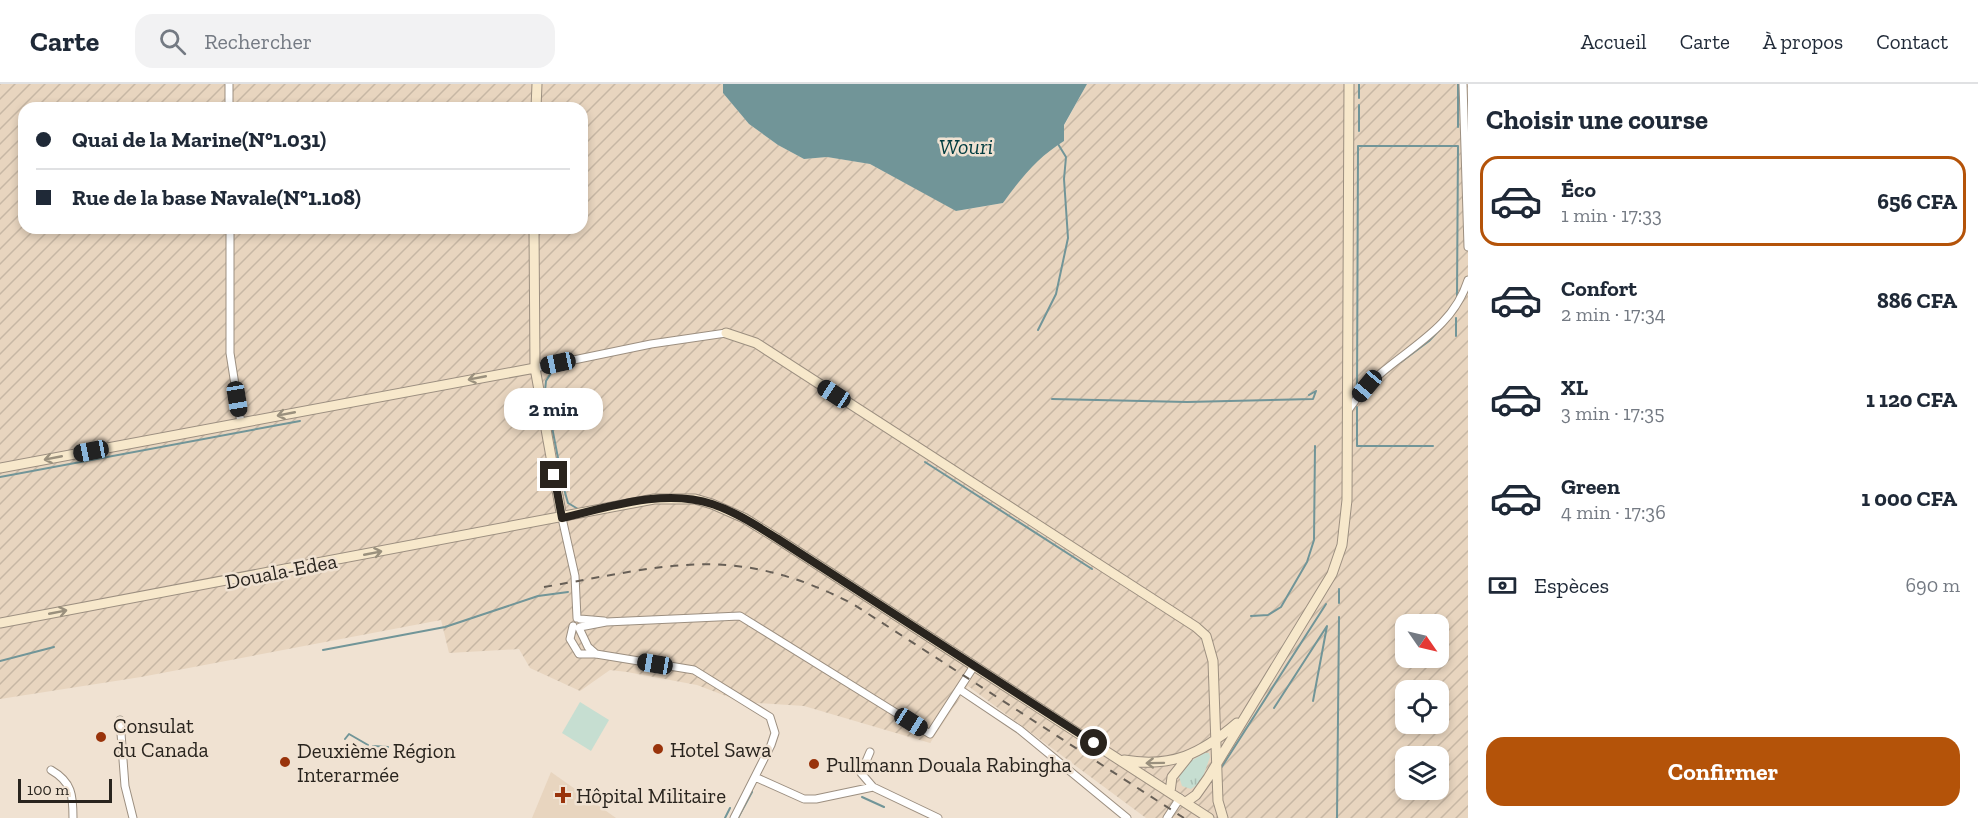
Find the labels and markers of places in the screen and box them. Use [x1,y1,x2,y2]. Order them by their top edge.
place label: Consulat du Canada [113,713,209,762]
marker: Consulat du Canada [94,730,108,744]
place label: Hotel Sawa [670,737,771,762]
place label: Deuxième Région Interarmée [297,738,456,787]
marker: Hotel Sawa [651,742,665,756]
place label: Pullmann Douala Rabingha [826,752,1072,777]
marker: Deuxième Région Interarmée [278,755,292,769]
marker: Pullmann Douala Rabingha [807,757,821,771]
place label: Hôpital Militaire [576,783,726,808]
marker: Hôpital Militaire [554,786,572,804]

